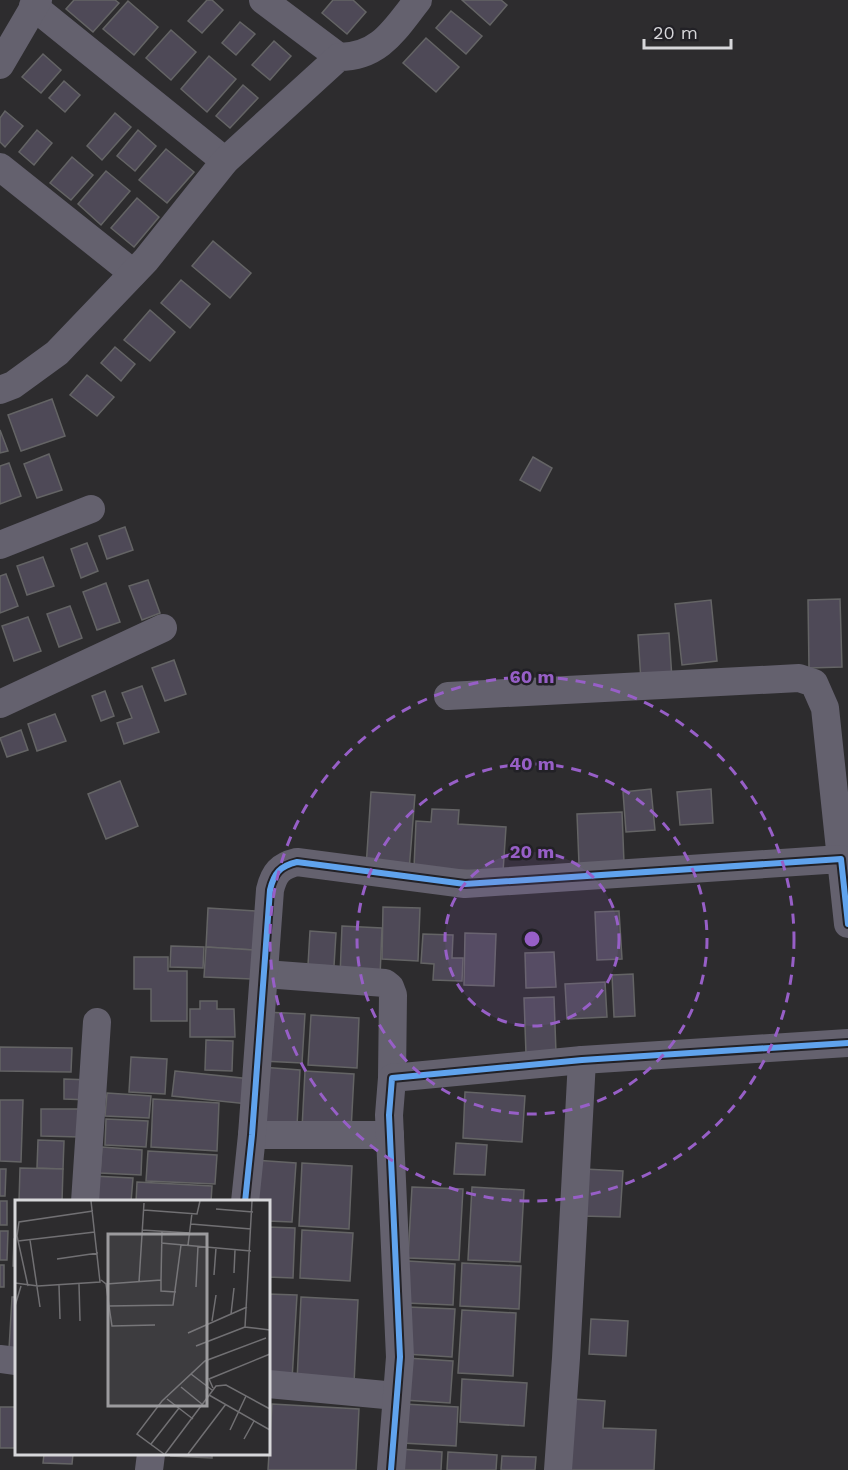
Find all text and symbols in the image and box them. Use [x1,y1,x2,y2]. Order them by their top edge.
scale bar [644,12,731,50]
text: 20 m [653,22,698,43]
text: 60 m [510,666,554,687]
text: 40 m [509,753,555,774]
text: 20 m [510,841,554,862]
centre of rings [522,929,542,949]
inset map [15,1200,270,1455]

